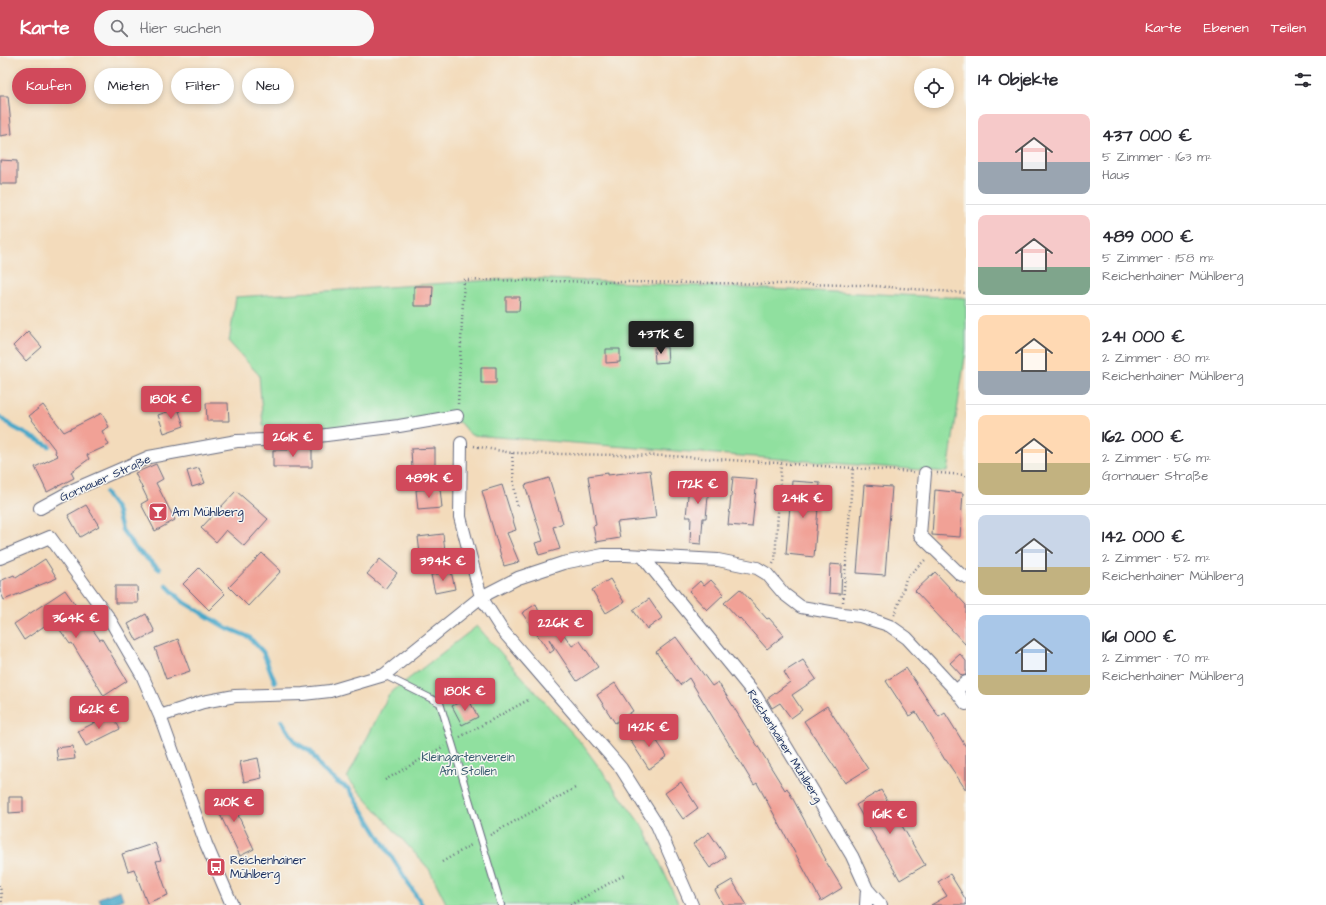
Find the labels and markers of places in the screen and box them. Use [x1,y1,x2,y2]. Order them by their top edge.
pin: 437K € [628,321,694,355]
pin: 180K € [138,386,204,420]
pin: 261K € [260,424,326,458]
pin: 489K € [396,465,462,499]
pin: 172K € [665,471,731,505]
pin: 241K € [770,485,836,519]
bar icon: Am Mühlberg [147,501,169,523]
place label: Am Mühlberg [172,504,244,522]
pin: 394K € [410,548,476,582]
pin: 364K € [43,605,109,639]
pin: 226K € [528,610,594,644]
pin: 180K € [432,678,498,712]
pin: 162K € [66,696,132,730]
pin: 142K € [616,714,682,748]
pin: 210K € [201,789,267,823]
pin: 161K € [857,801,923,835]
place label: Reichenhainer Mühlberg [230,852,306,884]
bus stop icon: Reichenhainer Mühlberg [205,856,227,878]

